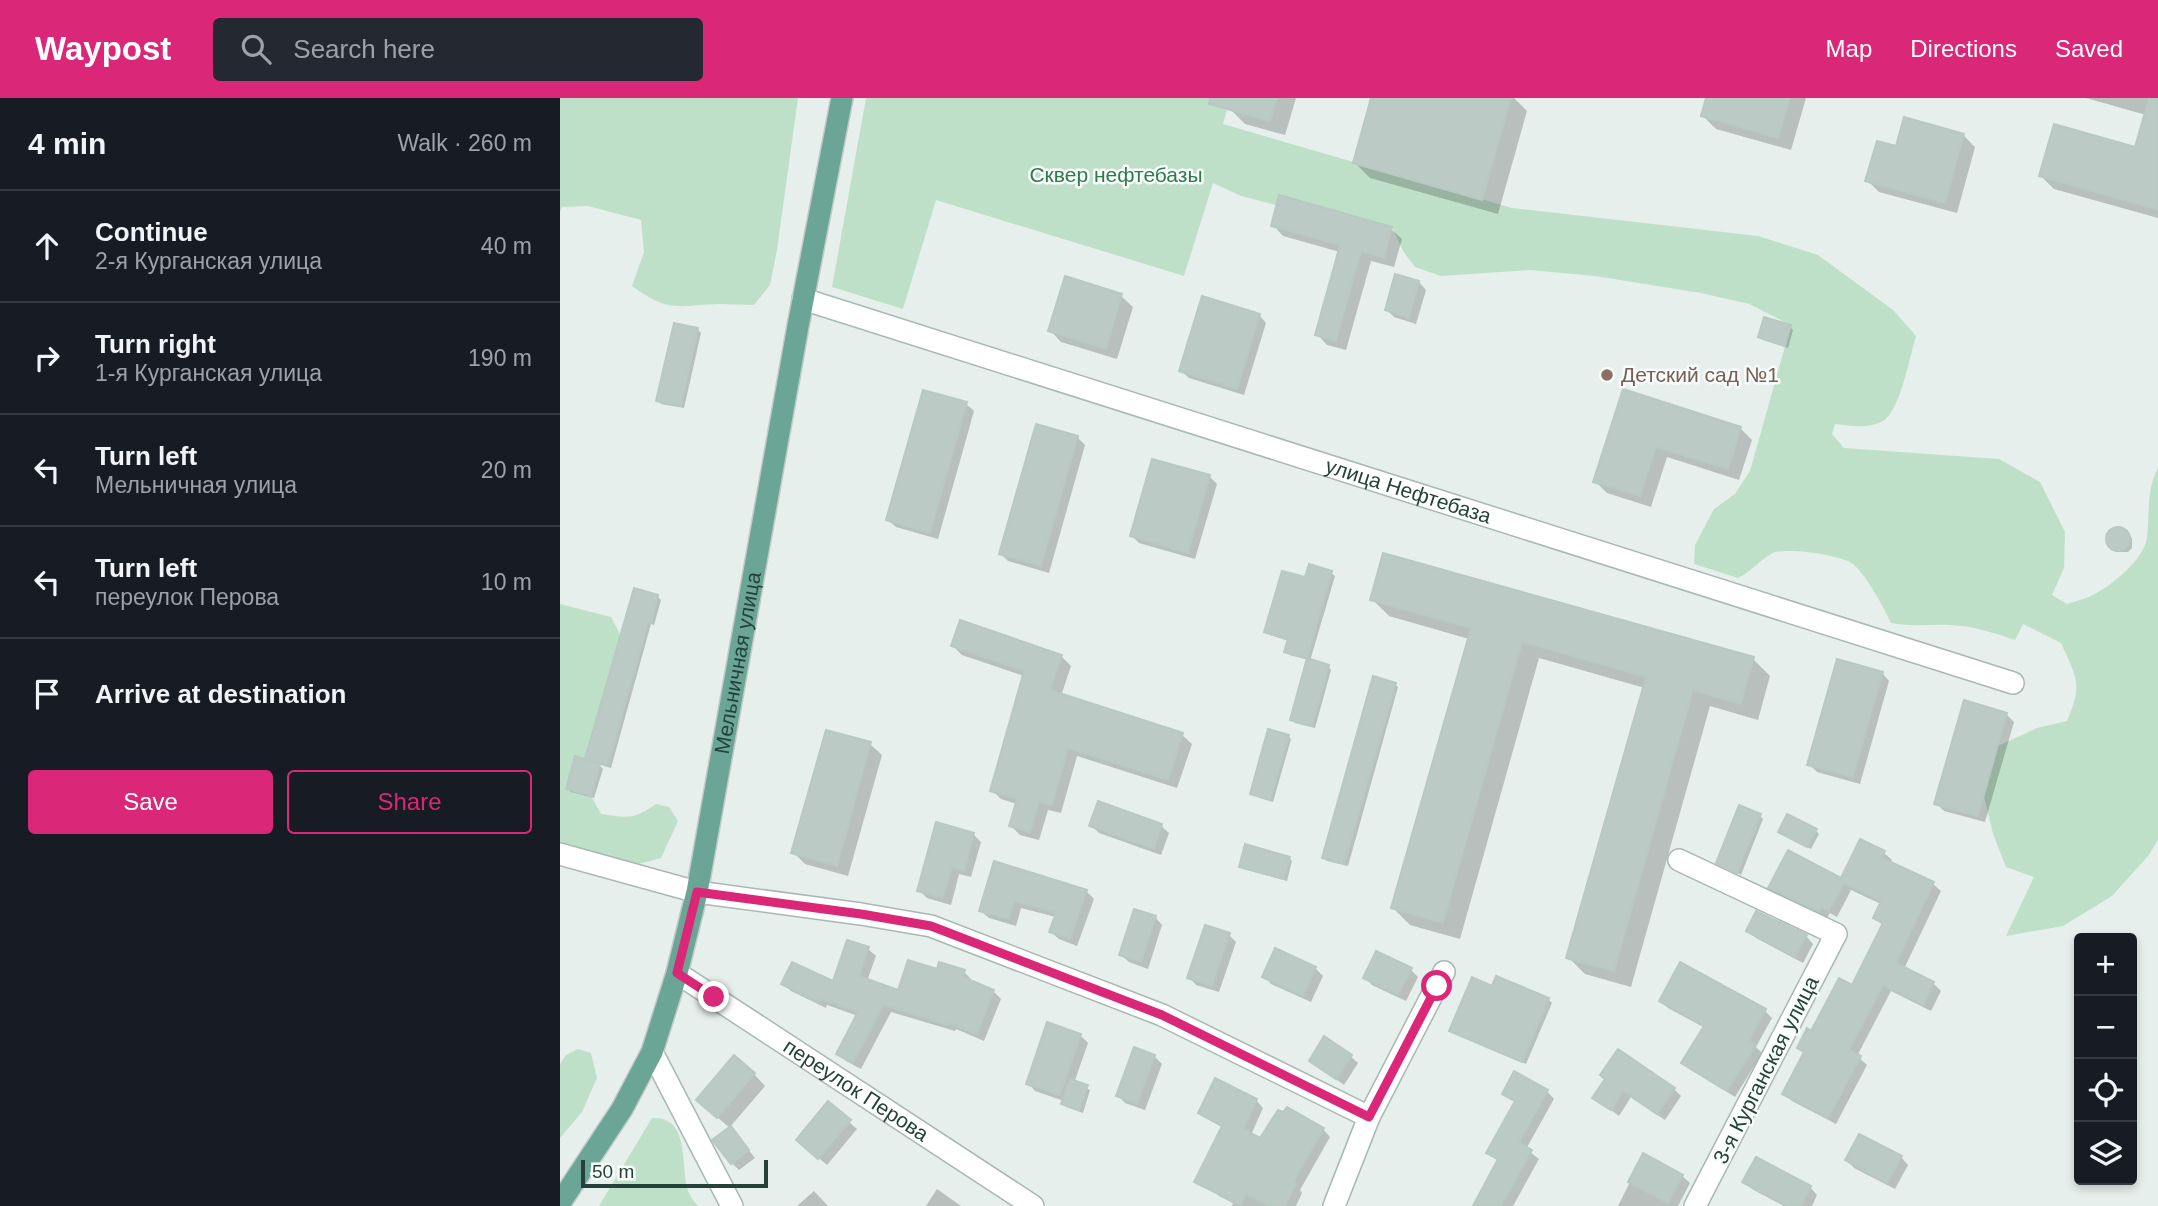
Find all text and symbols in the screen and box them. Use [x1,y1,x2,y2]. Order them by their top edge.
search box [213,18,703,81]
text: Waypost [35,30,171,67]
icon: search [237,30,275,68]
text: Search here [293,34,435,64]
text: Map [1826,35,1872,62]
text: Directions [1910,35,2017,62]
text: Saved [2055,35,2123,62]
text: 4 min [28,127,106,160]
text: Walk · 260 m [397,130,532,156]
park label: Сквер нефтебазы [1029,163,1203,186]
text: Continue [95,217,208,247]
icon: ahead [28,227,66,265]
text: 40 m [481,233,532,259]
text: 2-я Курганская улица [95,248,322,274]
text: Turn right [95,329,216,359]
icon: right [28,339,66,377]
text: 190 m [468,345,532,371]
text: 1-я Курганская улица [95,360,322,386]
place label: Детский сад №1 [1621,363,1779,386]
marker: Детский сад №1 [1599,367,1615,383]
text: Turn left [95,441,197,471]
icon: left [28,451,66,489]
street label: улица Нефтебаза [1323,454,1494,528]
text: 20 m [481,457,532,483]
text: Мельничная улица [95,472,297,498]
text: Turn left [95,553,197,583]
icon: left [28,563,66,601]
text: 10 m [481,569,532,595]
street label: Мельничная улица [710,570,765,756]
text: переулок Перова [95,584,279,610]
icon: arrive [28,675,66,713]
text: Arrive at destination [95,679,346,709]
button: Save [28,770,273,834]
button: Share [287,770,532,834]
map controls [2074,933,2137,1185]
button: + [2074,933,2137,996]
route start [1421,970,1452,1001]
street label: 3-я Курганская улица [1708,972,1823,1167]
route end [698,981,729,1012]
button: − [2074,996,2137,1059]
street label: переулок Перова [780,1034,933,1146]
button: locate [2074,1059,2137,1122]
button: layers [2074,1122,2137,1185]
scale bar [581,1157,768,1189]
text: 50 m [592,1161,634,1182]

